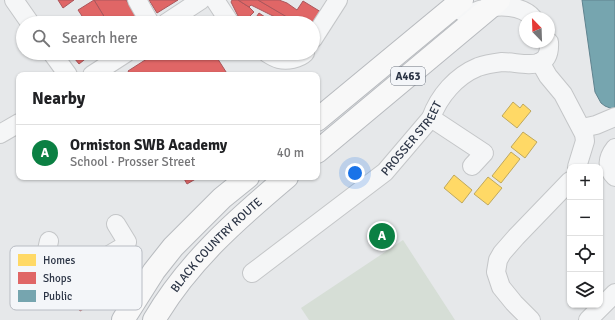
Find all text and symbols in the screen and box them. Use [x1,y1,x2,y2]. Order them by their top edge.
north arrow [519,12,555,48]
search box [16,16,320,60]
icon: search [30,27,52,49]
text: Search here [62,29,138,47]
road number: A463 [391,67,425,85]
text: Nearby [32,88,85,109]
street label: PROSSER STREET [378,99,445,179]
text: Ormiston SWB Academy [70,136,227,154]
text: A [41,145,49,161]
text: 40 m [277,145,304,161]
text: School · Prosser Street [70,154,195,170]
your location [345,163,365,183]
map controls [567,164,603,308]
button: + [567,164,603,200]
street label: BLACK COUNTRY ROUTE [168,195,266,296]
button: − [567,200,603,236]
pin: A [369,221,395,251]
button: locate [567,236,603,272]
legend [10,246,142,310]
text: Homes [43,254,75,267]
text: Shops [43,272,72,285]
button: layers [567,272,603,308]
text: Public [43,290,72,303]

